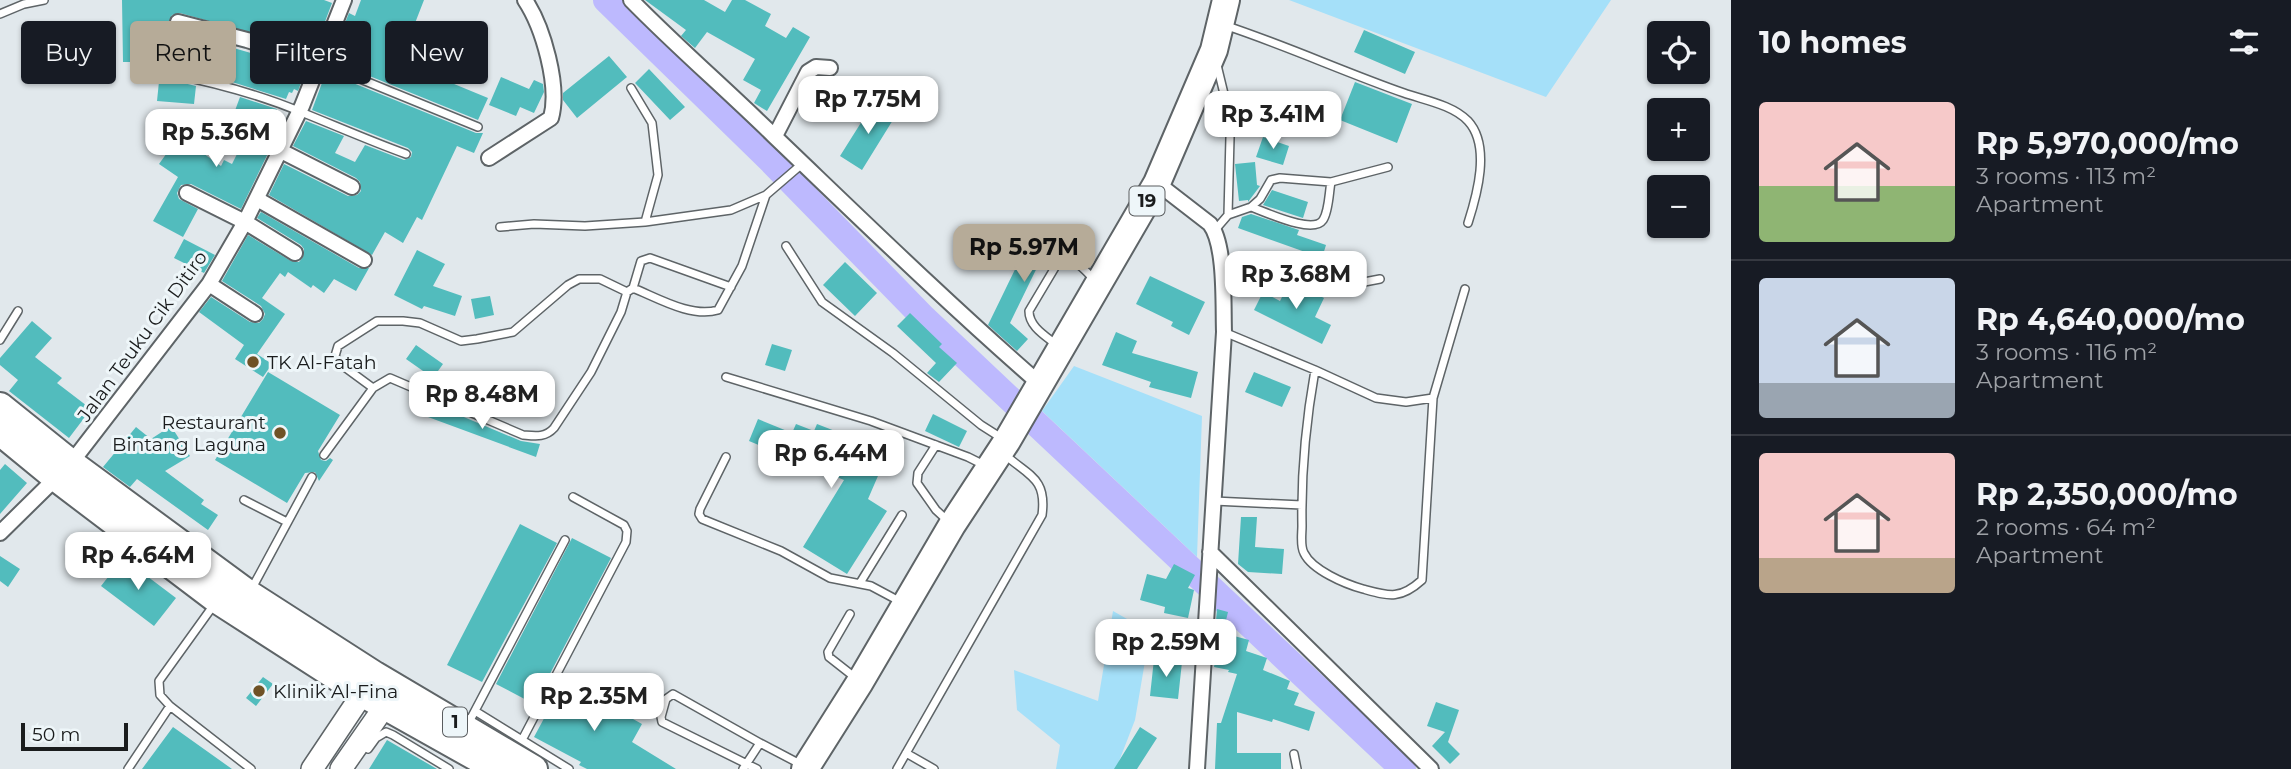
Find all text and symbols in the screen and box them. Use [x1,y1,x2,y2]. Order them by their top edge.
chip: Buy [21,21,116,84]
chip: Rent [130,21,236,84]
chip: Filters [250,21,371,84]
chip: New [385,21,488,84]
map controls [1647,21,1710,238]
button: locate [1647,21,1710,84]
icon: filters [2225,23,2263,61]
text: 10 homes [1759,24,1907,61]
pin: Rp 7.75M [796,76,940,136]
text: Rp 7.75M [814,85,922,113]
pin: Rp 3.41M [1201,92,1345,151]
button: + [1647,98,1710,161]
text: Rp 3.41M [1220,100,1326,128]
pin: Rp 5.36M [144,110,288,169]
text: Rp 5.36M [161,118,271,146]
text: Rp 5,970,000/mo [1976,125,2239,162]
icon: home [1815,130,1899,214]
text: 3 rooms · 113 m² [1976,162,2156,190]
button: − [1647,175,1710,238]
road number: 19 [1130,186,1164,216]
text: Apartment [1976,190,2104,218]
pin: Rp 5.97M [952,224,1096,284]
text: Rp 5.97M [969,233,1079,261]
street label: Jalan Teuku Cik Ditiro [72,246,212,427]
pin: Rp 3.68M [1224,252,1368,311]
text: Rp 3.68M [1241,260,1351,288]
text: Rp 4,640,000/mo [1976,301,2245,338]
icon: home [1815,306,1899,390]
text: 3 rooms · 116 m² [1976,338,2157,366]
place label: TK Al-Fatah [267,351,377,374]
marker: TK Al-Fatah [245,354,261,370]
text: Apartment [1976,366,2104,394]
pin: Rp 8.48M [410,372,554,431]
text: Rp 8.48M [425,380,539,408]
place label: Restaurant Bintang Laguna [112,411,266,456]
marker: Restaurant Bintang Laguna [272,425,288,441]
pin: Rp 6.44M [759,430,903,490]
text: Rp 6.44M [774,439,888,467]
text: Rp 2,350,000/mo [1976,476,2238,513]
icon: home [1815,481,1899,565]
text: 2 rooms · 64 m² [1976,513,2156,541]
pin: Rp 4.64M [66,532,210,592]
text: Rp 4.64M [81,541,195,569]
text: Apartment [1976,541,2104,569]
pin: Rp 2.59M [1094,620,1238,679]
text: Rp 2.59M [1111,628,1221,656]
pin: Rp 2.35M [522,674,666,733]
place label: Klinik Al-Fina [273,680,398,703]
text: Rp 2.35M [540,682,648,710]
marker: Klinik Al-Fina [251,683,267,699]
road number: 1 [443,708,467,736]
scale bar [21,720,128,752]
text: 50 m [32,723,80,746]

